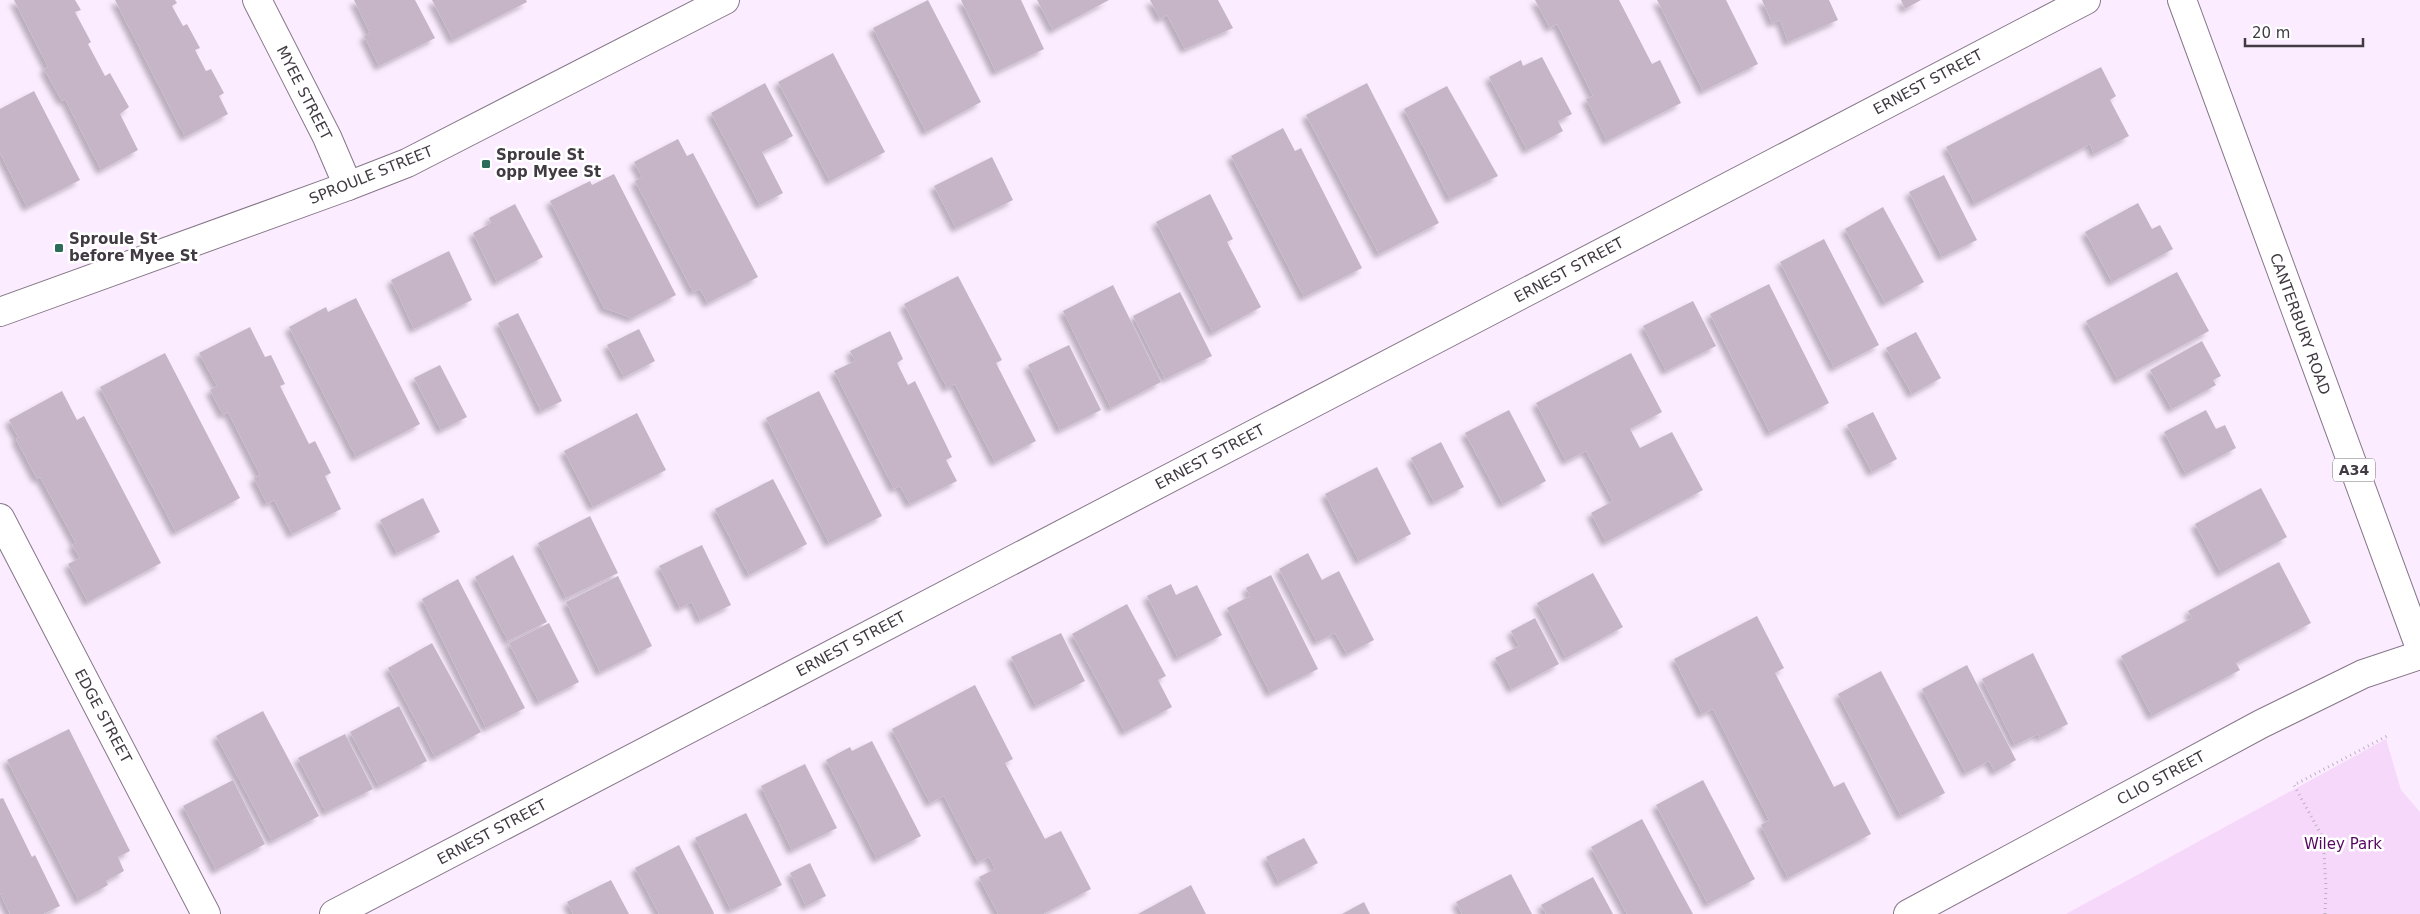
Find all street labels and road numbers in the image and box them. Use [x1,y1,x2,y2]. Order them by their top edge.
street label: MYEE STREET [273,43,336,144]
street label: ERNEST STREET [1870,45,1987,118]
street label: SPROULE STREET [307,142,436,208]
street label: ERNEST STREET [1511,233,1628,306]
street label: CANTERBURY ROAD [2266,251,2334,397]
street label: ERNEST STREET [1152,420,1269,493]
road number: A34 [2333,458,2375,482]
street label: ERNEST STREET [793,607,910,680]
street label: EDGE STREET [71,666,136,767]
street label: CLIO STREET [2114,747,2209,809]
street label: ERNEST STREET [434,795,551,868]

